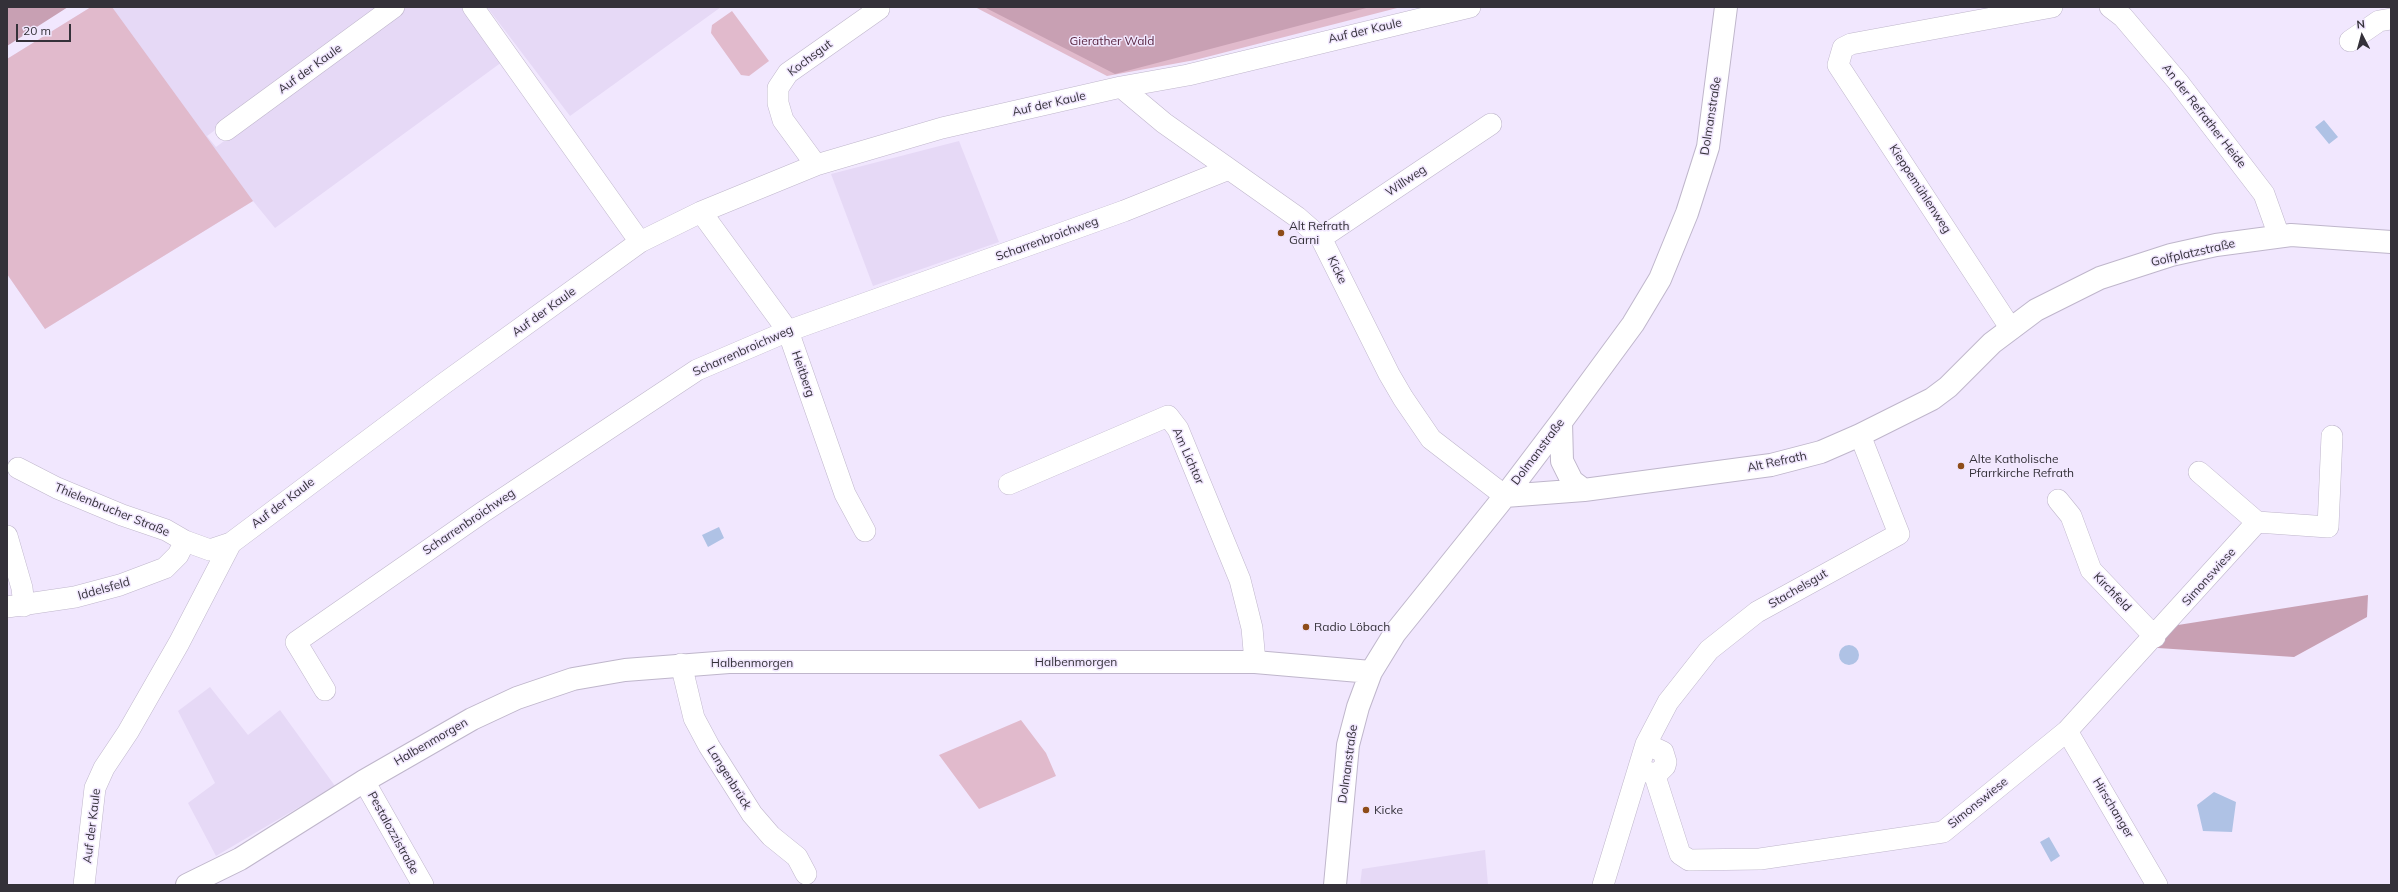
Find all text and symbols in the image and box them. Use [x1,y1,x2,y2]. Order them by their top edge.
scale bar [18,16,73,42]
street label: Auf der Kaule [1327,16,1403,46]
north arrow [2342,16,2382,56]
text: N [2356,17,2366,31]
text: 20 m [23,23,51,38]
park label: Gierather Wald [1070,34,1154,48]
street label: Kochsgut [785,37,835,79]
street label: Auf der Kaule [275,41,345,97]
street label: An der Refrather Heide [2159,61,2249,171]
street label: Dolmanstraße [1698,76,1724,156]
street label: Auf der Kaule [1011,89,1087,119]
street label: Kieppemühlenweg [1886,142,1954,236]
street label: Willweg [1383,162,1429,200]
street label: Scharrenbroichweg [994,214,1100,264]
place label: Alt Refrath Garni [1289,219,1349,247]
marker: Alt Refrath Garni [1276,228,1286,238]
street label: Golfplatzstraße [2150,236,2236,270]
street label: Kicke [1324,254,1350,286]
street label: Auf der Kaule [509,284,579,340]
street label: Scharrenbroichweg [691,322,795,380]
street label: Heitberg [788,349,818,399]
street label: Dolmanstraße [1508,416,1568,488]
street label: Am Lichtor [1169,426,1207,486]
street label: Alt Refrath [1746,449,1808,475]
place label: Alte Katholische Pfarrkirche Refrath [1969,452,2074,480]
marker: Alte Katholische Pfarrkirche Refrath [1956,461,1966,471]
street label: Auf der Kaule [249,475,317,531]
street label: Thielenbrucher Straße [52,480,172,540]
street label: Scharrenbroichweg [420,486,518,558]
street label: Simonswiese [2179,545,2239,609]
street label: Stachelsgut [1766,566,1830,612]
street label: Kirchfeld [2090,570,2134,614]
street label: Iddelsfeld [76,575,132,603]
place label: Radio Löbach [1314,620,1390,634]
marker: Radio Löbach [1301,622,1311,632]
street label: Halbenmorgen [1035,655,1117,669]
street label: Halbenmorgen [711,656,793,670]
street label: Halbenmorgen [392,715,470,769]
street label: Dolmanstraße [1335,724,1361,804]
street label: Langenbrück [704,744,754,812]
street label: Simonswiese [1945,774,2011,832]
street label: Hirschanger [2089,775,2137,841]
street label: Auf der Kaule [80,788,104,864]
street label: Pestalozzistraße [364,789,422,877]
place label: Kicke [1374,803,1403,817]
marker: Kicke [1361,805,1371,815]

